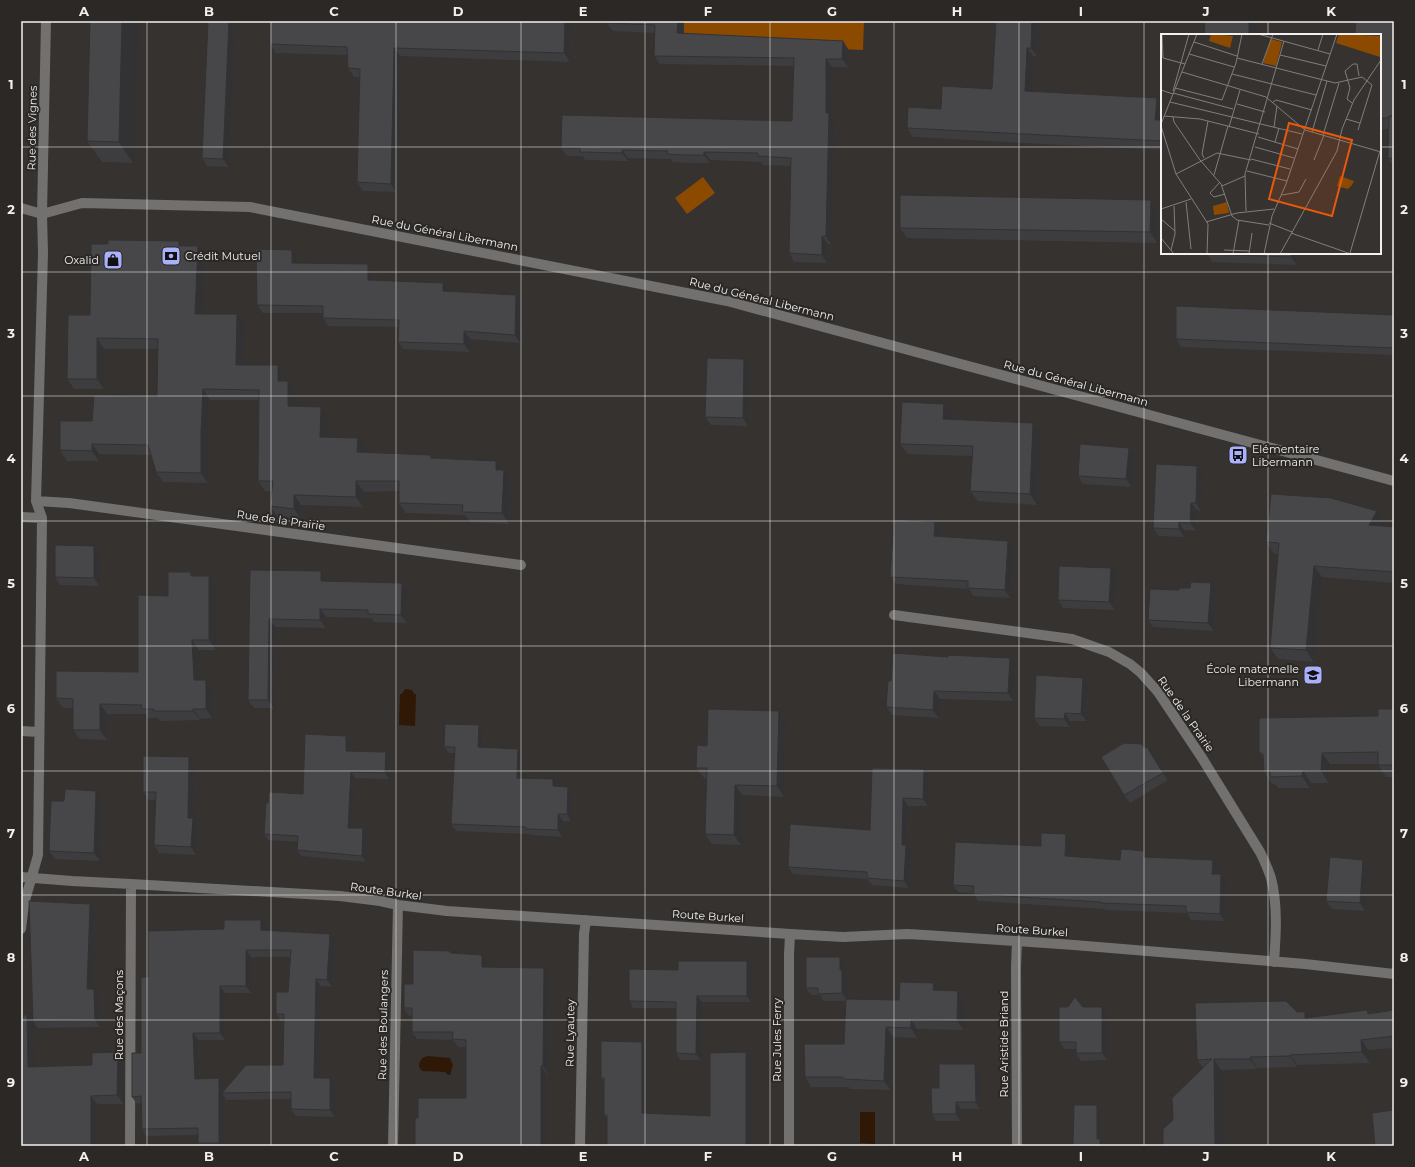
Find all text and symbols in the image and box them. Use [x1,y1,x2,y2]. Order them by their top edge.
text: A [78,3,90,19]
text: B [204,3,214,19]
text: C [329,3,339,19]
text: D [453,3,464,19]
text: E [579,3,588,19]
text: F [704,3,712,19]
text: G [827,3,837,19]
text: H [952,3,962,19]
text: I [1079,3,1083,19]
text: J [1201,3,1210,19]
text: K [1326,3,1336,19]
inset map [1161,34,1381,254]
text: 1 [8,76,14,92]
text: 1 [1401,76,1407,92]
street label: Rue des Vignes [24,85,40,170]
text: 2 [7,201,15,217]
text: 2 [1400,201,1408,217]
street label: Rue du Général Libermann [371,212,519,254]
bank icon: Crédit Mutuel [160,245,182,267]
shop icon: Oxalid [102,249,124,271]
place label: Crédit Mutuel [185,249,261,263]
place label: Oxalid [64,253,99,267]
street label: Rue du Général Libermann [688,274,836,324]
text: 3 [6,325,15,341]
text: 3 [1399,325,1408,341]
street label: Rue du Général Libermann [1002,357,1150,409]
place label: Elémentaire Libermann [1252,442,1320,469]
bus stop icon: Elémentaire Libermann [1227,444,1249,466]
text: 4 [7,450,16,466]
text: 4 [1400,450,1409,466]
street label: Rue de la Prairie [236,507,326,533]
text: 5 [7,575,15,591]
text: 5 [1400,575,1408,591]
place label: École maternelle Libermann [1206,662,1299,689]
school or university icon: École maternelle Libermann [1302,664,1324,686]
street label: Rue de la Prairie [1155,673,1218,755]
text: 6 [7,700,16,716]
text: 6 [1400,700,1409,716]
text: 7 [7,825,15,841]
text: 7 [1400,825,1408,841]
street label: Route Burkel [349,879,423,903]
street label: Route Burkel [672,907,744,925]
street label: Route Burkel [996,921,1068,939]
text: 8 [7,949,16,965]
text: 8 [1400,949,1409,965]
street label: Rue des Maçons [112,969,126,1060]
street label: Rue des Boulangers [375,969,391,1080]
street label: Rue Aristide Briand [997,991,1011,1097]
street label: Rue Jules Ferry [770,998,784,1082]
street label: Rue Lyautey [562,999,578,1067]
text: 9 [7,1074,15,1090]
text: 9 [1400,1074,1408,1090]
text: A [78,1148,90,1164]
text: B [204,1148,214,1164]
text: C [329,1148,339,1164]
text: D [453,1148,464,1164]
text: E [579,1148,588,1164]
text: F [704,1148,712,1164]
text: G [827,1148,837,1164]
text: H [952,1148,962,1164]
text: I [1079,1148,1083,1164]
text: J [1201,1148,1210,1164]
text: K [1326,1148,1336,1164]

